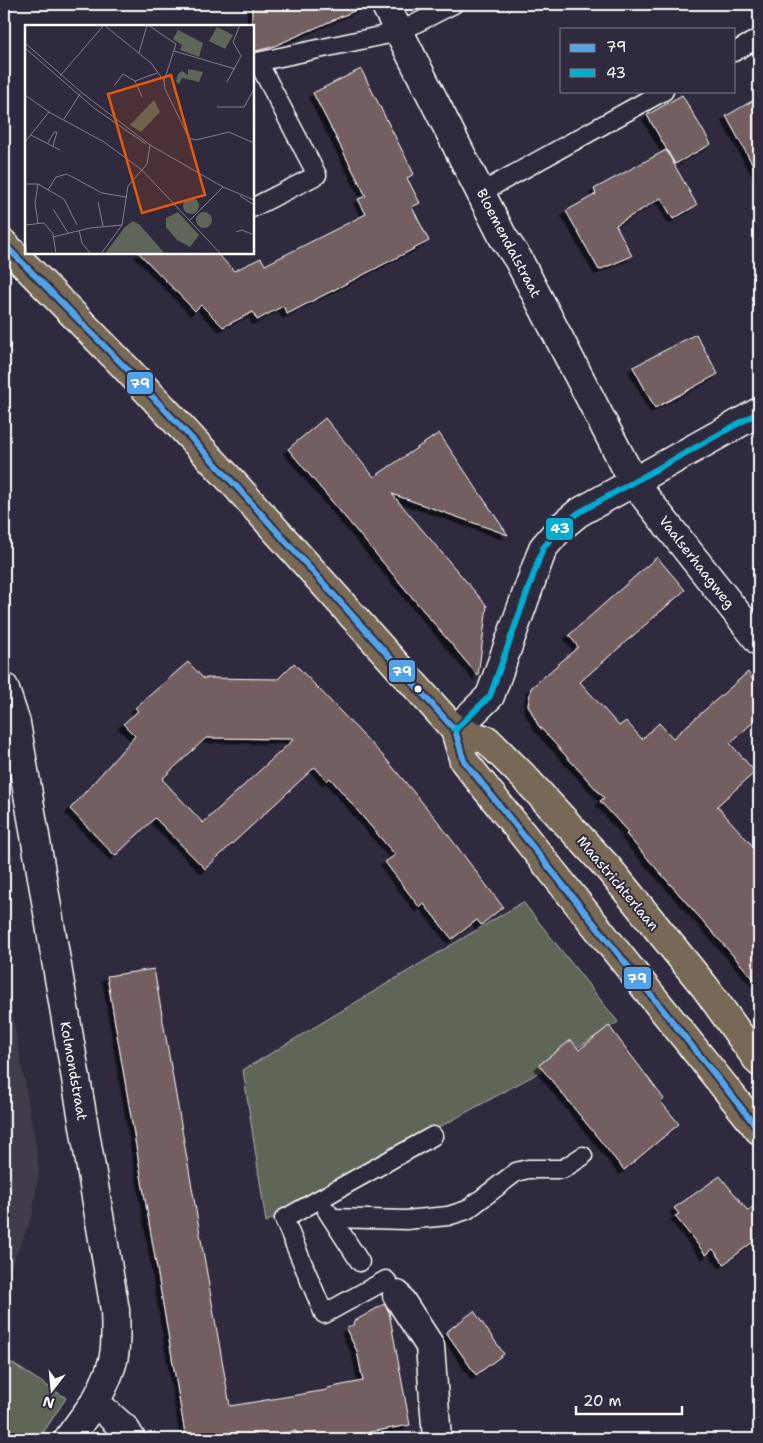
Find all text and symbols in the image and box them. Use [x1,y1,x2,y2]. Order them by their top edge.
inset map [25,25,254,254]
legend [560,28,736,92]
text: 79 [606,37,626,57]
text: 43 [606,63,626,83]
street label: Bloemendalstraat [473,186,545,300]
line badge: 79 [126,371,154,395]
text: 79 [130,374,150,392]
street label: Vaalserhaagweg [655,512,739,612]
line badge: 43 [545,517,574,541]
text: 43 [551,519,570,537]
line badge: 79 [388,659,416,683]
text: 79 [392,662,412,680]
unlabelled marker [413,684,423,694]
street label: Maastrichterlaan [573,832,663,934]
line badge: 79 [623,966,652,990]
text: 79 [627,969,647,987]
street label: Kolmondstraat [56,1020,92,1122]
north arrow [28,1366,78,1416]
scale bar [576,1383,682,1415]
text: 20 m [583,1391,622,1411]
text: N [41,1392,56,1413]

